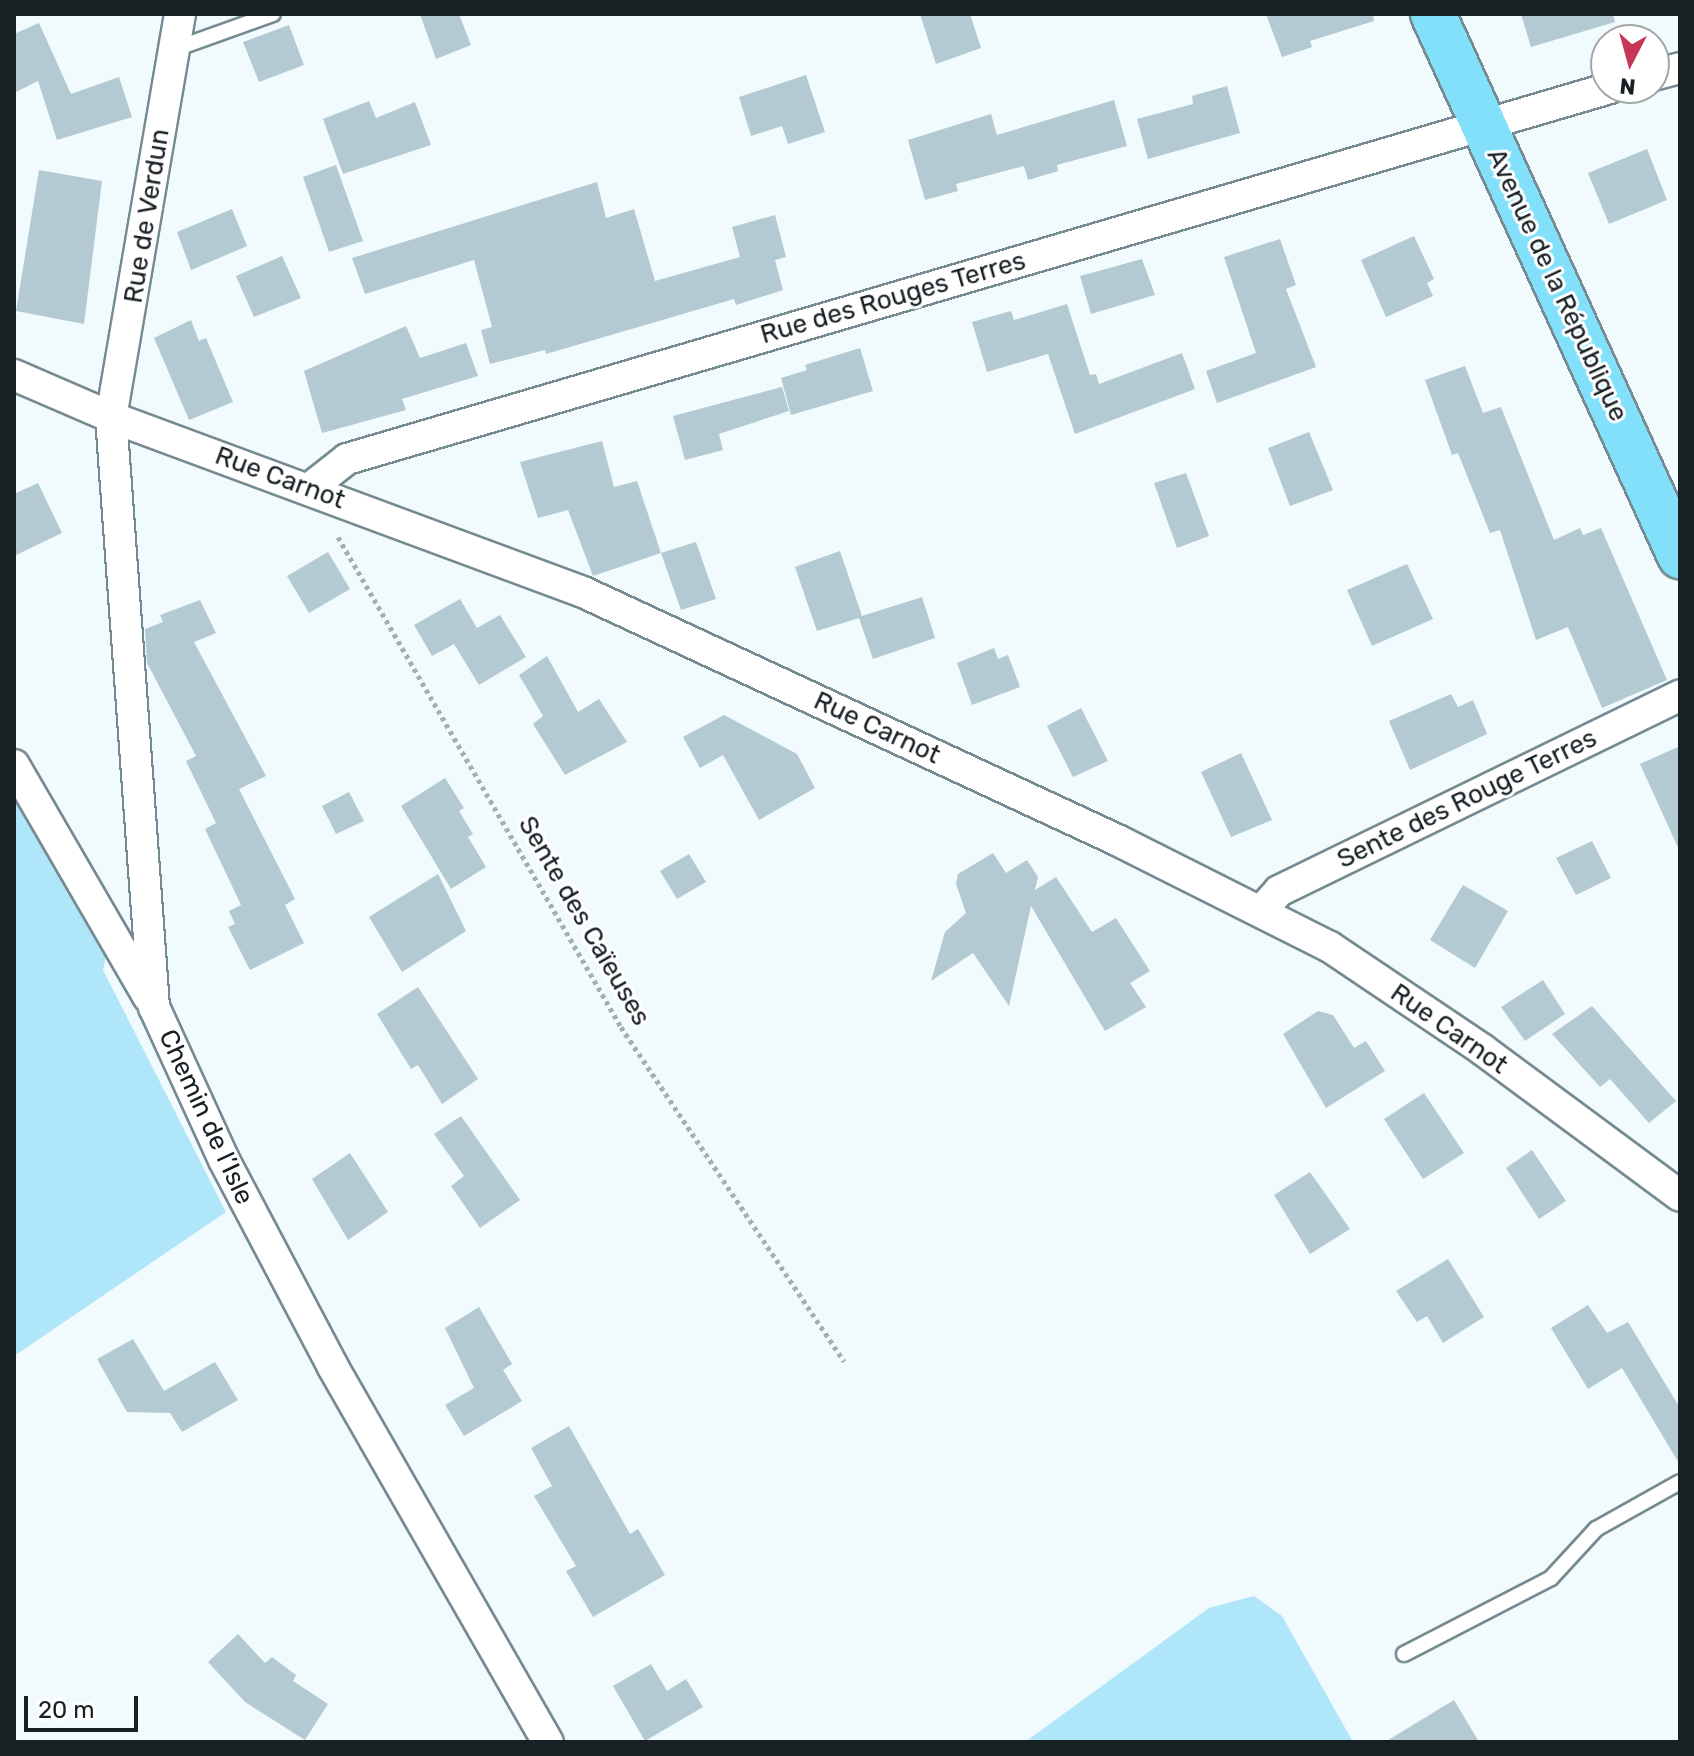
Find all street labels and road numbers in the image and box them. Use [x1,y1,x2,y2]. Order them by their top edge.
street label: Rue de Verdun [118,126,176,306]
street label: Avenue de la République [1480,144,1634,426]
street label: Rue des Rouges Terres [757,245,1029,351]
street label: Rue Carnot [211,440,349,516]
street label: Rue Carnot [809,685,945,771]
street label: Sente des Rouge Terres [1332,722,1602,876]
street label: Sente des Caïeuses [511,811,657,1031]
street label: Rue Carnot [1384,977,1514,1081]
street label: Chemin de l’Isle [152,1025,260,1209]

